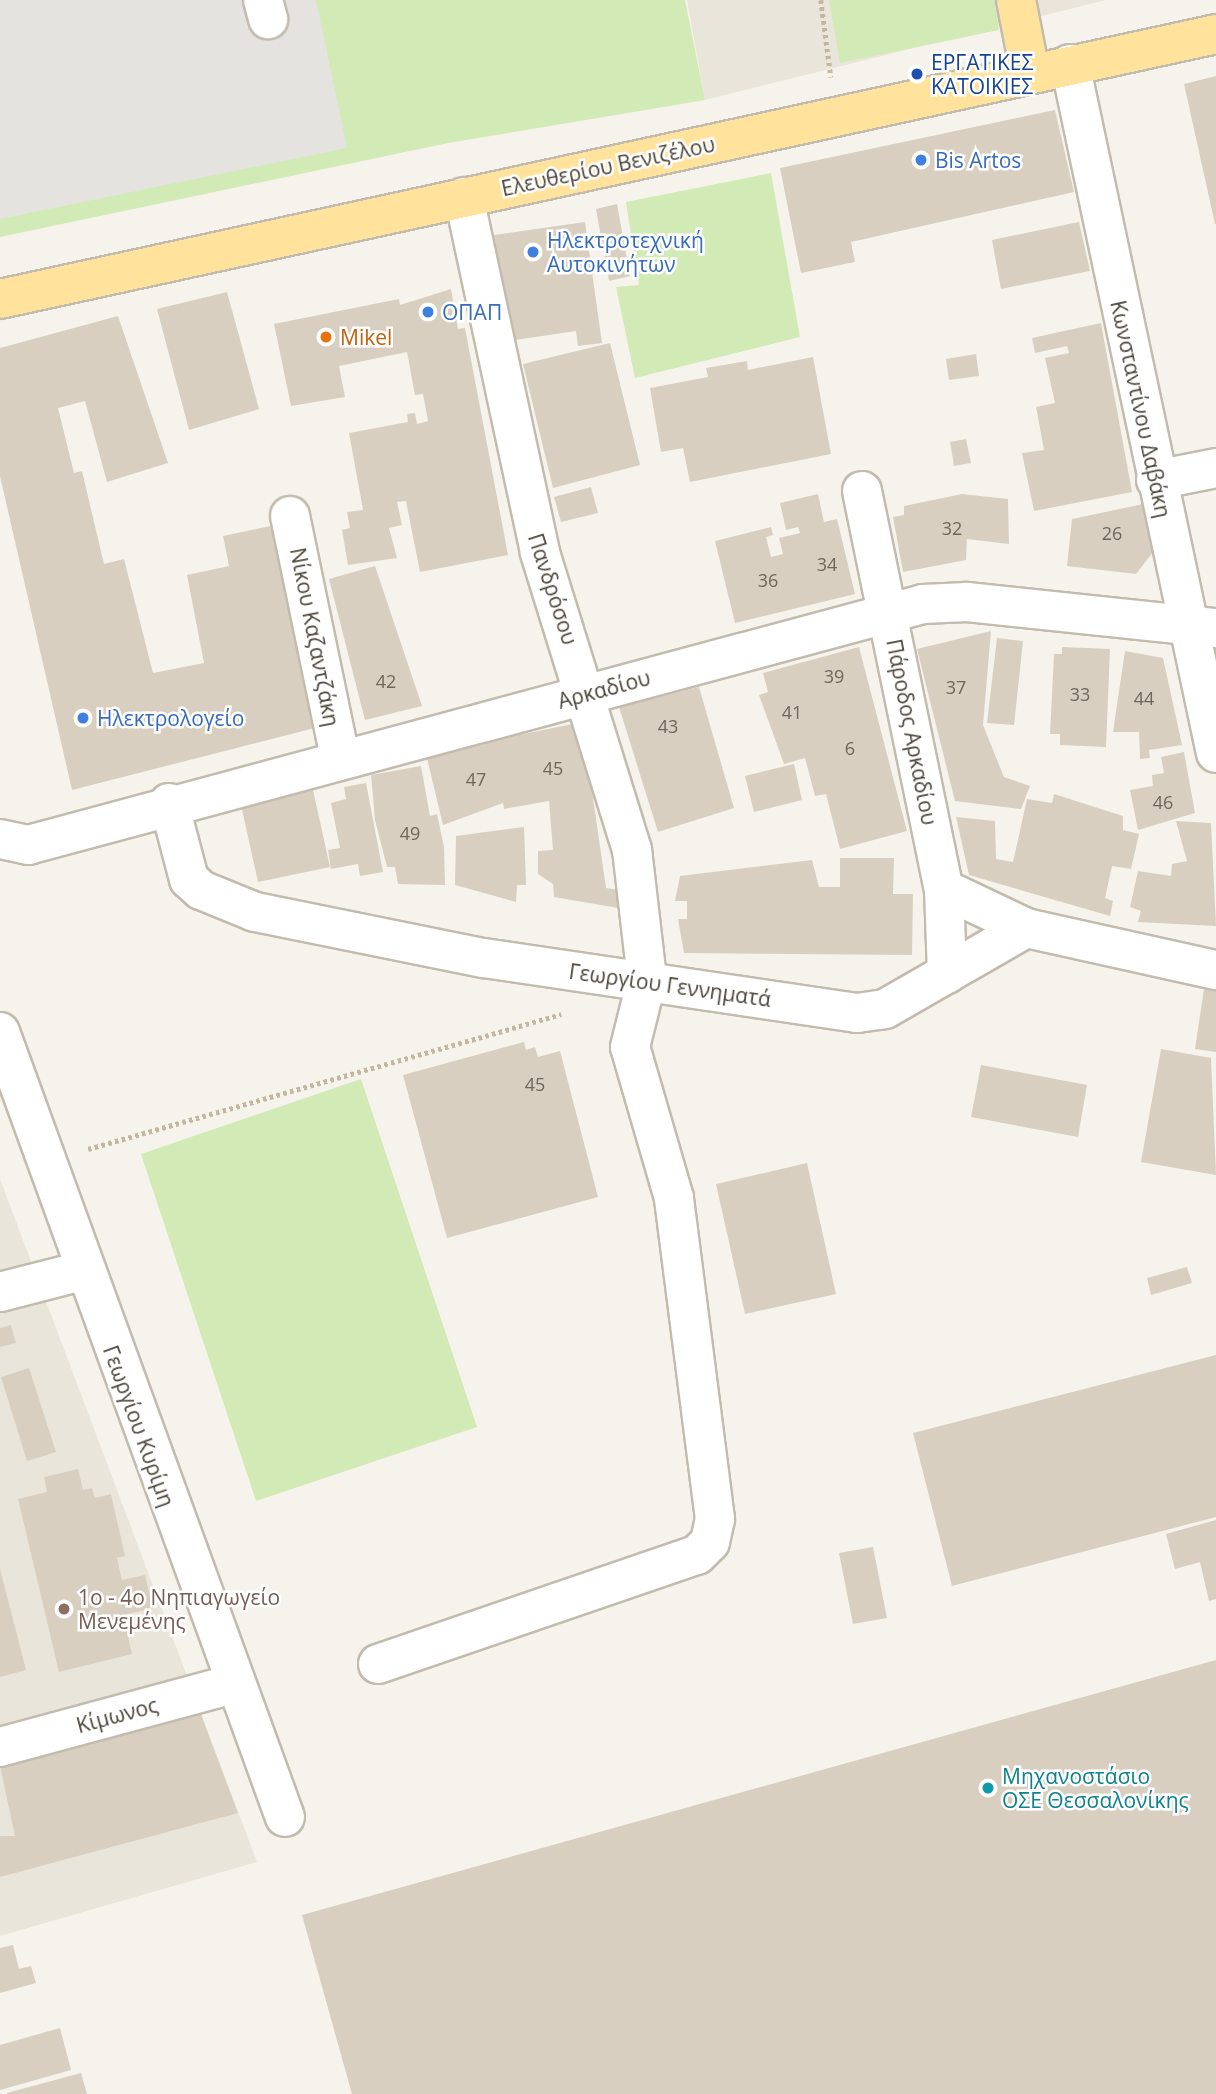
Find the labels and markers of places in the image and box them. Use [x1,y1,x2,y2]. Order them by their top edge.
place label: ΕΡΓΑΤΙΚΕΣ ΚΑΤΟΙΚΙΕΣ [931,49,1033,99]
marker: ΕΡΓΑΤΙΚΕΣ ΚΑΤΟΙΚΙΕΣ [909,66,925,82]
place label: Bis Artos [935,147,1021,173]
marker: Bis Artos [913,152,929,168]
place label: Ηλεκτροτεχνική Αυτοκινήτων [547,227,704,277]
marker: Ηλεκτροτεχνική Αυτοκινήτων [525,244,541,260]
place label: ΟΠΑΠ [442,299,502,325]
marker: ΟΠΑΠ [420,304,436,320]
place label: Mikel [340,324,392,350]
marker: Mikel [318,329,334,345]
place label: Ηλεκτρολογείο [97,705,244,731]
marker: Ηλεκτρολογείο [75,710,91,726]
place label: 1o - 4o Νηπιαγωγείο Μενεμένης [78,1584,280,1634]
marker: 1o - 4o Νηπιαγωγείο Μενεμένης [56,1601,72,1617]
place label: Μηχανοστάσιο ΟΣΕ Θεσσαλονίκης [1002,1763,1189,1813]
marker: Μηχανοστάσιο ΟΣΕ Θεσσαλονίκης [980,1780,996,1796]

